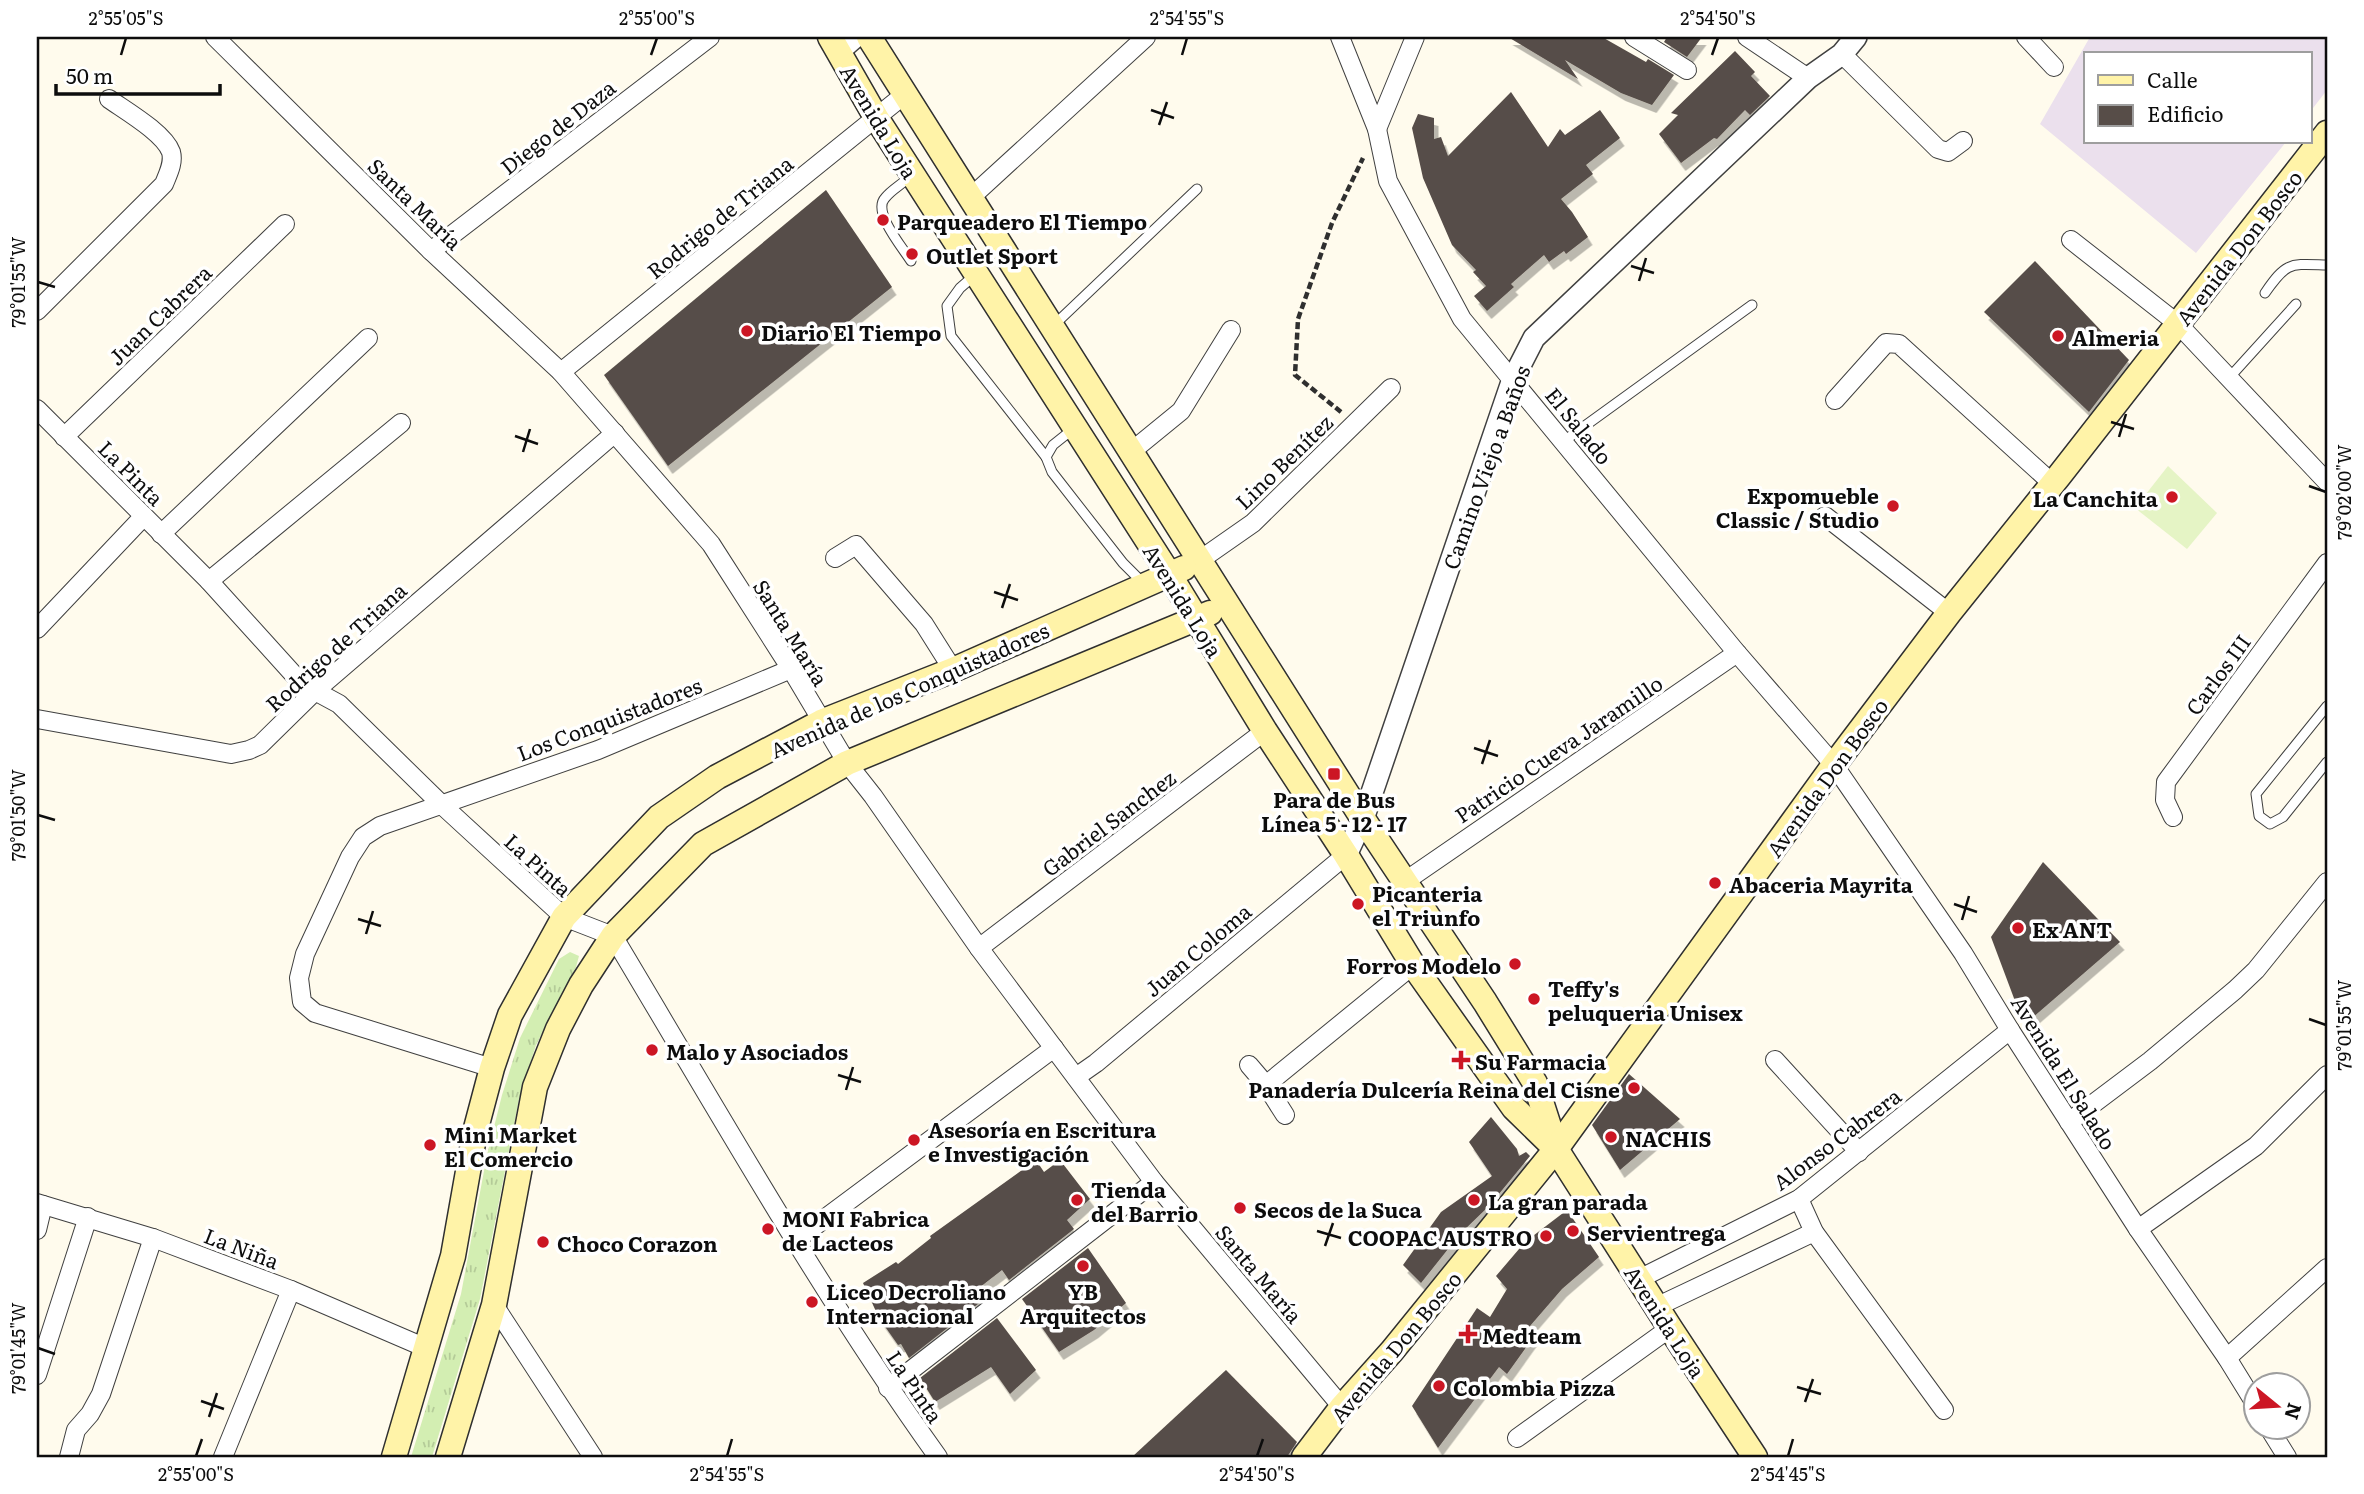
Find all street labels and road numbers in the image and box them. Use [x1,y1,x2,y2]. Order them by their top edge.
street label: Avenida Loja [834,58,927,185]
street label: Diego de Daza [493,71,622,181]
street label: Rodrigo de Triana [639,147,799,285]
street label: Santa María [362,150,471,256]
street label: Avenida Don Bosco [2167,163,2309,331]
street label: Juan Cabrera [100,256,218,371]
street label: Camino Viejo a Baños [1434,361,1536,573]
street label: El Salado [1539,380,1621,470]
street label: Lino Benítez [1227,406,1339,516]
street label: La Pinta [92,432,172,512]
street label: Avenida Loja [1137,537,1232,663]
street label: Santa María [747,573,837,692]
street label: Rodrigo de Triana [258,574,413,718]
street label: Avenida de los Conquistadores [765,613,1053,765]
street label: Carlos III [2177,627,2257,721]
street label: Patricio Cueva Jaramillo [1448,667,1668,829]
street label: Los Conquistadores [512,668,706,768]
street label: Avenida Don Bosco [1758,691,1894,863]
street label: Gabriel Sanchez [1035,761,1181,883]
street label: La Pinta [498,825,580,903]
street label: Juan Coloma [1137,895,1258,1003]
street label: Avenida El Salado [2005,989,2125,1155]
street label: Alonso Cabrera [1765,1079,1907,1197]
street label: Santa María [1209,1217,1311,1330]
street label: La Niña [200,1219,285,1276]
street label: Avenida Loja [1618,1259,1714,1384]
street label: Avenida Don Bosco [1322,1263,1468,1429]
street label: La Pinta [880,1344,952,1429]

